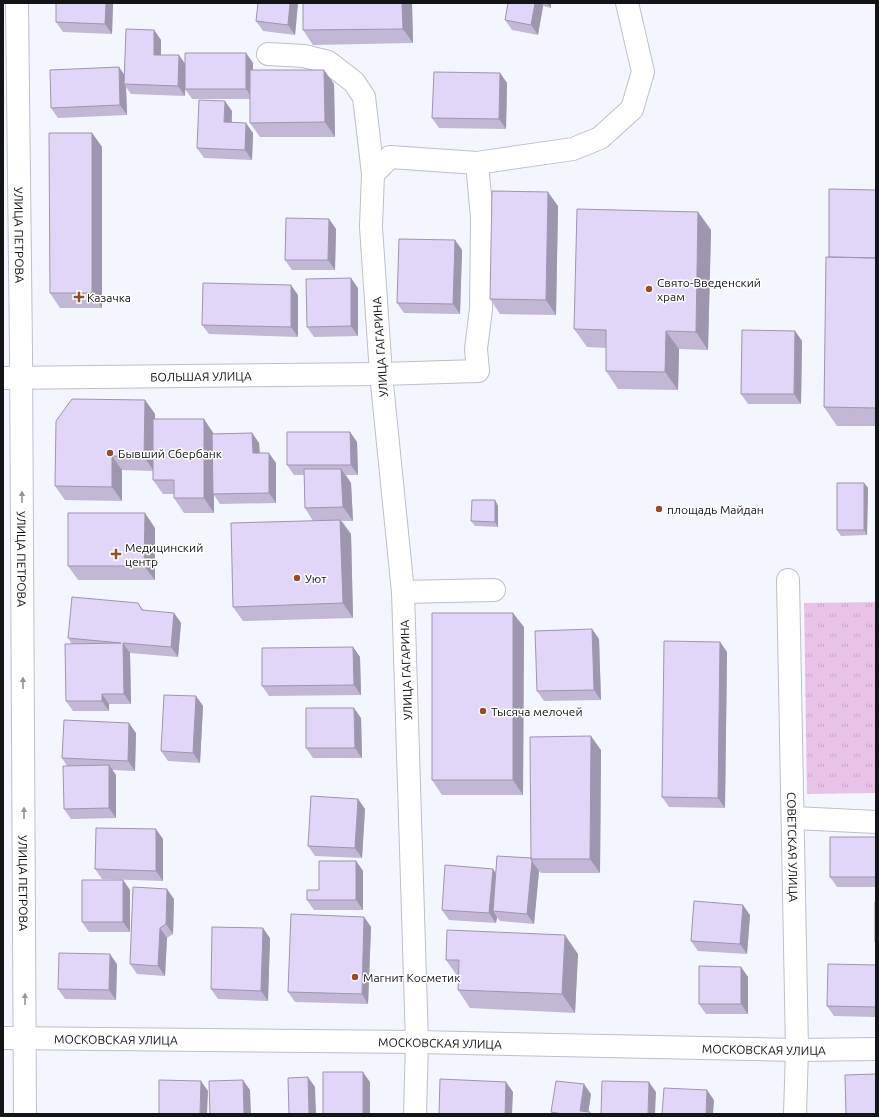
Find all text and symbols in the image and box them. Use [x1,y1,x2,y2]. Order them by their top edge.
street label: УЛИЦА ПЕТРОВА [13,187,27,283]
place label: Свято-Введенский храм [657,276,761,303]
marker: Свято-Введенский храм [644,284,654,294]
place label: Казачка [87,291,131,304]
marker: Казачка [74,292,84,302]
street label: УЛИЦА ГАГАРИНА [370,296,390,398]
street label: БОЛЬШАЯ УЛИЦА [150,369,252,383]
place label: Бывший Сбербанк [118,447,222,460]
marker: Бывший Сбербанк [105,448,115,458]
one-way arrow [19,490,25,503]
place label: площадь Майдан [667,503,764,516]
marker: площадь Майдан [654,504,664,514]
street label: УЛИЦА ПЕТРОВА [15,511,29,607]
place label: Медицинский центр [125,541,203,568]
marker: Медицинский центр [110,548,122,560]
place label: Уют [305,572,327,585]
marker: Уют [292,573,302,583]
street label: УЛИЦА ГАГАРИНА [398,619,414,720]
one-way arrow [20,676,26,689]
place label: Тысяча мелочей [491,705,583,718]
marker: Тысяча мелочей [478,706,488,716]
street label: СОВЕТСКАЯ УЛИЦА [786,792,801,902]
one-way arrow [21,806,27,819]
street label: УЛИЦА ПЕТРОВА [17,835,31,931]
place label: Магнит Косметик [363,971,460,984]
marker: Магнит Косметик [350,972,360,982]
one-way arrow [22,992,28,1005]
street label: МОСКОВСКАЯ УЛИЦА [54,1032,178,1046]
street label: МОСКОВСКАЯ УЛИЦА [378,1035,502,1050]
street label: МОСКОВСКАЯ УЛИЦА [702,1042,826,1057]

